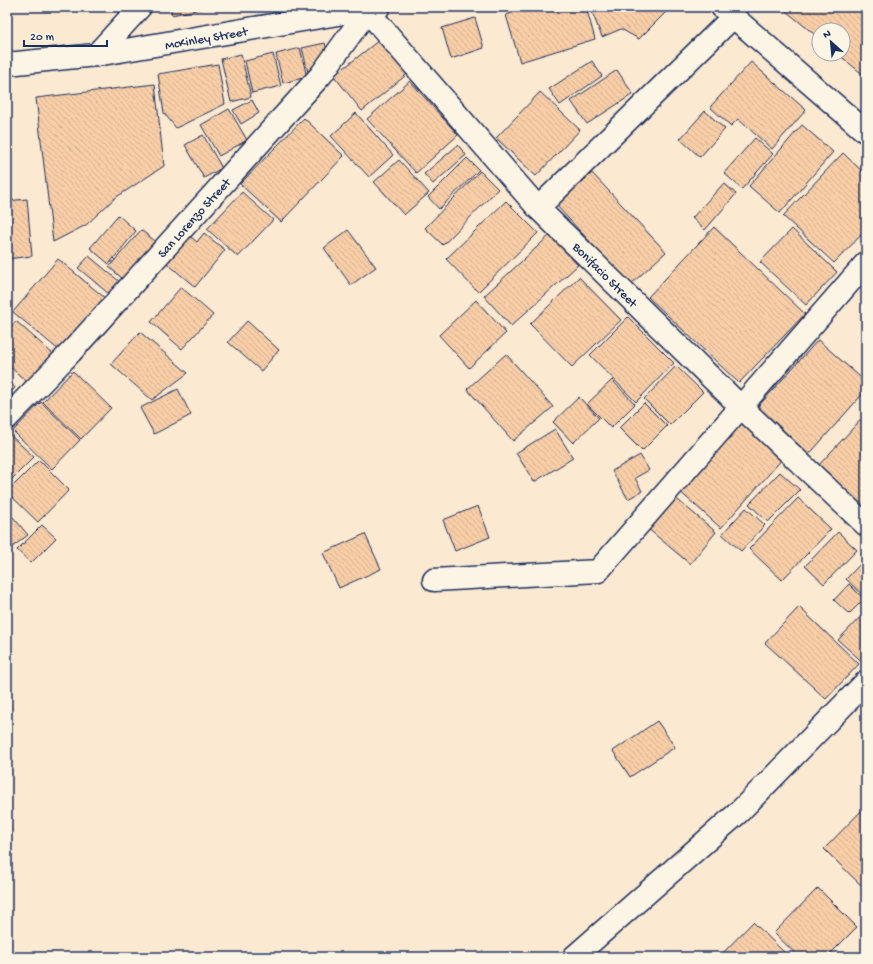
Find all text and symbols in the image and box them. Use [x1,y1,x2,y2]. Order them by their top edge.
scale bar [24,22,107,48]
north arrow [811,22,851,62]
street label: McKinley Street [164,25,250,54]
text: N [821,28,833,42]
text: 20 m [30,31,55,45]
street label: San Lorenzo Street [155,175,236,261]
street label: Bonifacio Street [568,240,641,312]

